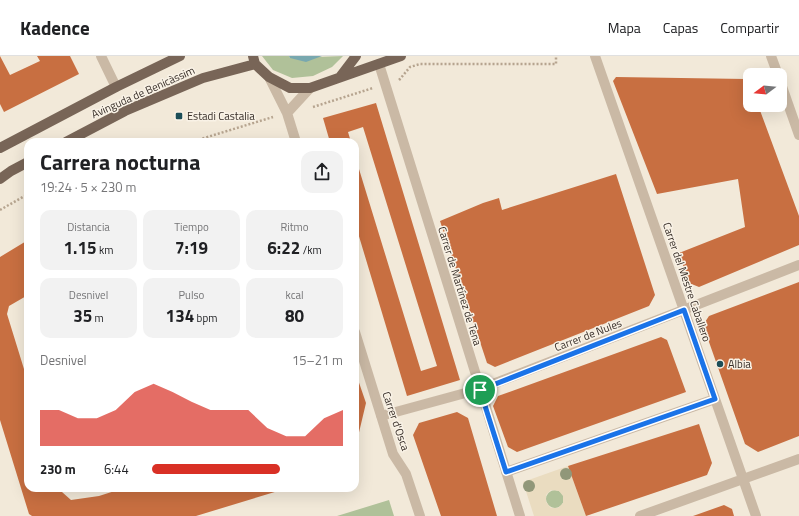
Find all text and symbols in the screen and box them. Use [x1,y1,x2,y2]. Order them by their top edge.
text: Kadence [20,13,90,42]
text: Mapa [608,17,641,38]
text: Capas [663,17,698,38]
text: Compartir [720,17,779,38]
street label: Avinguda de Benicàssim [89,62,197,122]
north arrow [743,68,787,112]
map controls [743,68,787,112]
place label: Estadi Castalia [187,108,255,124]
marker: Estadi Castalia [174,111,184,121]
text: Carrera nocturna [40,145,201,179]
button: share [301,151,343,193]
text: 19:24 · 5 × 230 m [40,177,136,197]
text: Distancia [67,219,110,235]
text: Tiempo [174,219,209,235]
text: Ritmo [280,219,309,235]
street label: Carrer del Mestre Caballero [659,220,715,344]
street label: Carrer de Martínez de Tena [434,224,486,348]
text: 1.15 [64,235,97,261]
text: 7:19 [175,235,208,261]
text: 6:22 [267,235,300,261]
text: km [97,242,113,258]
text: /km [300,242,322,258]
text: Desnivel [69,287,108,303]
text: Pulso [179,287,204,303]
text: kcal [286,287,303,303]
text: 35 [73,303,92,329]
text: 134 [166,303,194,329]
text: 80 [285,303,304,329]
text: m [92,310,104,326]
text: bpm [194,310,217,326]
street label: Carrer de Nules [552,315,624,355]
text: Desnivel [40,350,87,370]
text: 15–21 m [292,350,343,370]
place label: Albia [728,356,751,372]
marker: Albia [715,359,725,369]
pin [463,373,497,407]
icon: arrive [469,379,491,401]
street label: Carrer d'Osca [378,389,414,453]
text: 230 m [40,459,76,479]
text: 6:44 [104,459,129,479]

